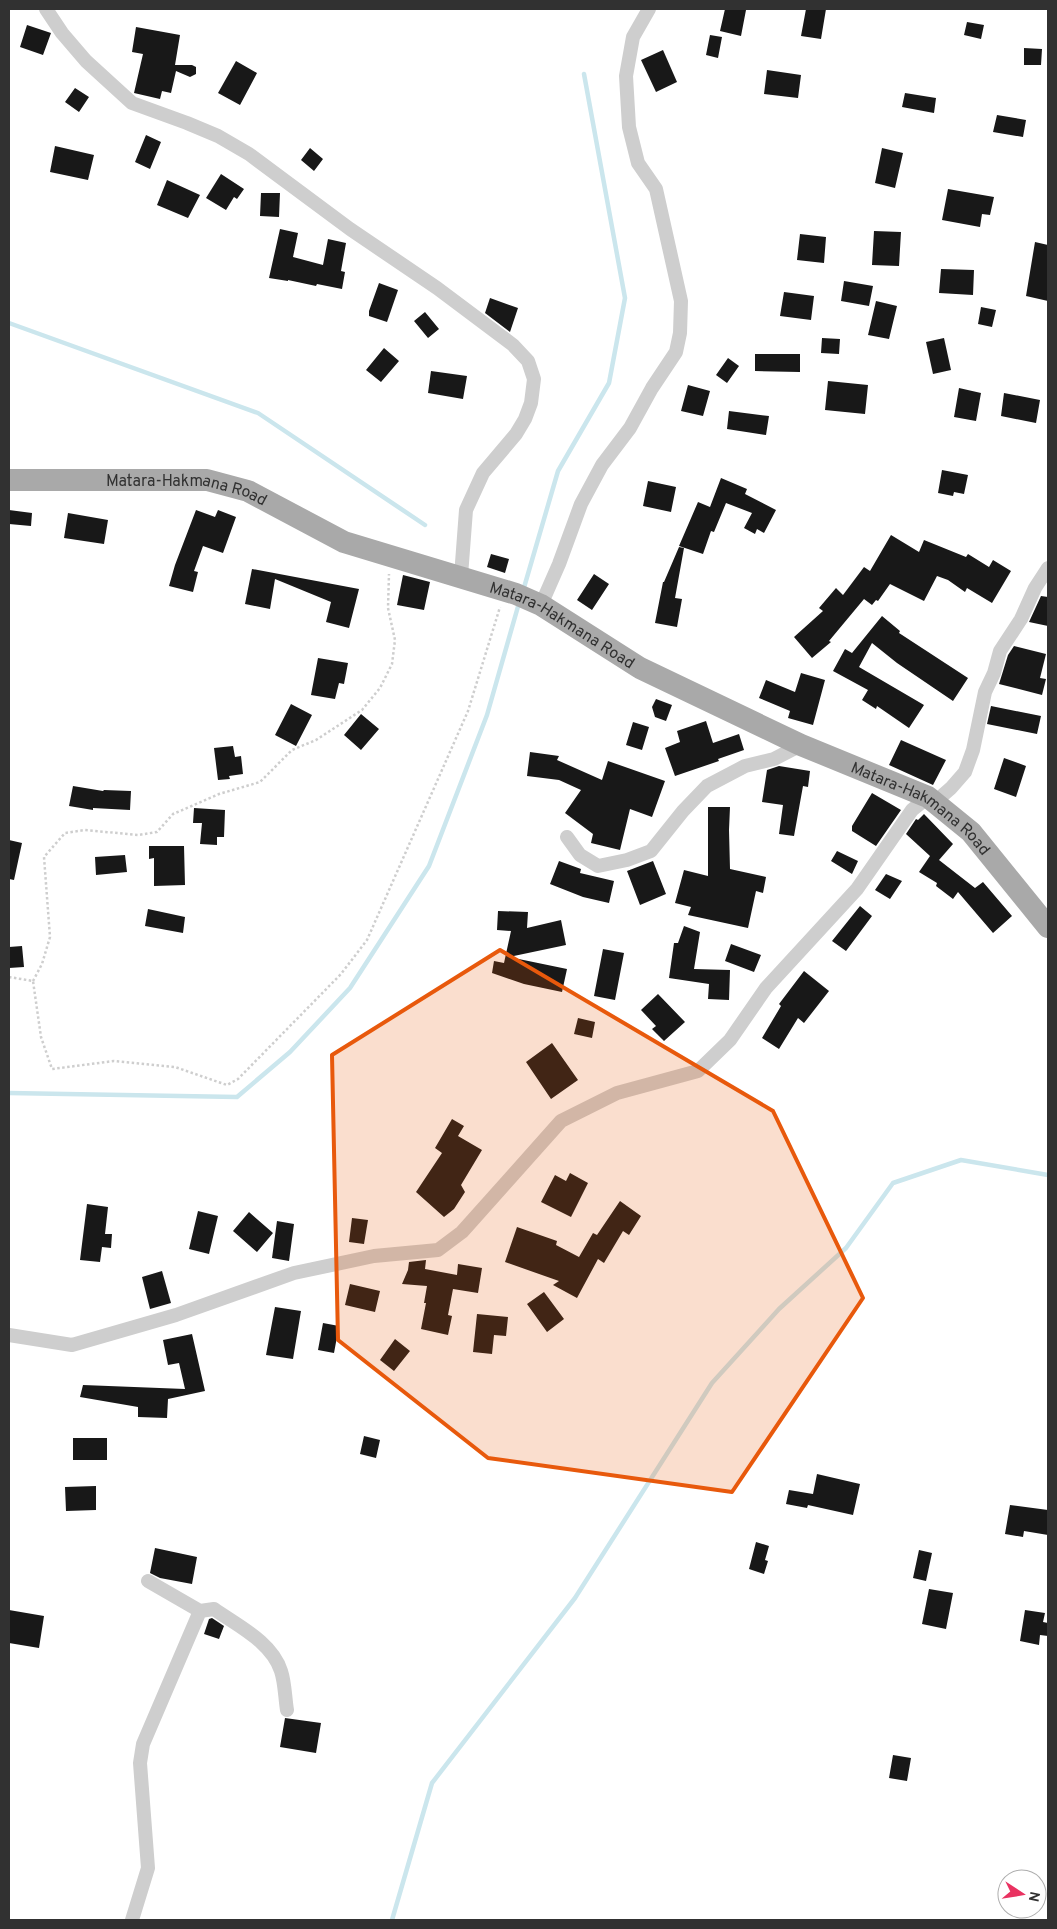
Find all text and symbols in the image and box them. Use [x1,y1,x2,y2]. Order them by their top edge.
street label: Matara-Hakmana Road [106,471,270,511]
street label: Matara-Hakmana Road [487,579,638,674]
street label: Matara-Hakmana Road [847,758,994,860]
north arrow [997,1869,1047,1919]
text: N [1024,1890,1043,1903]

